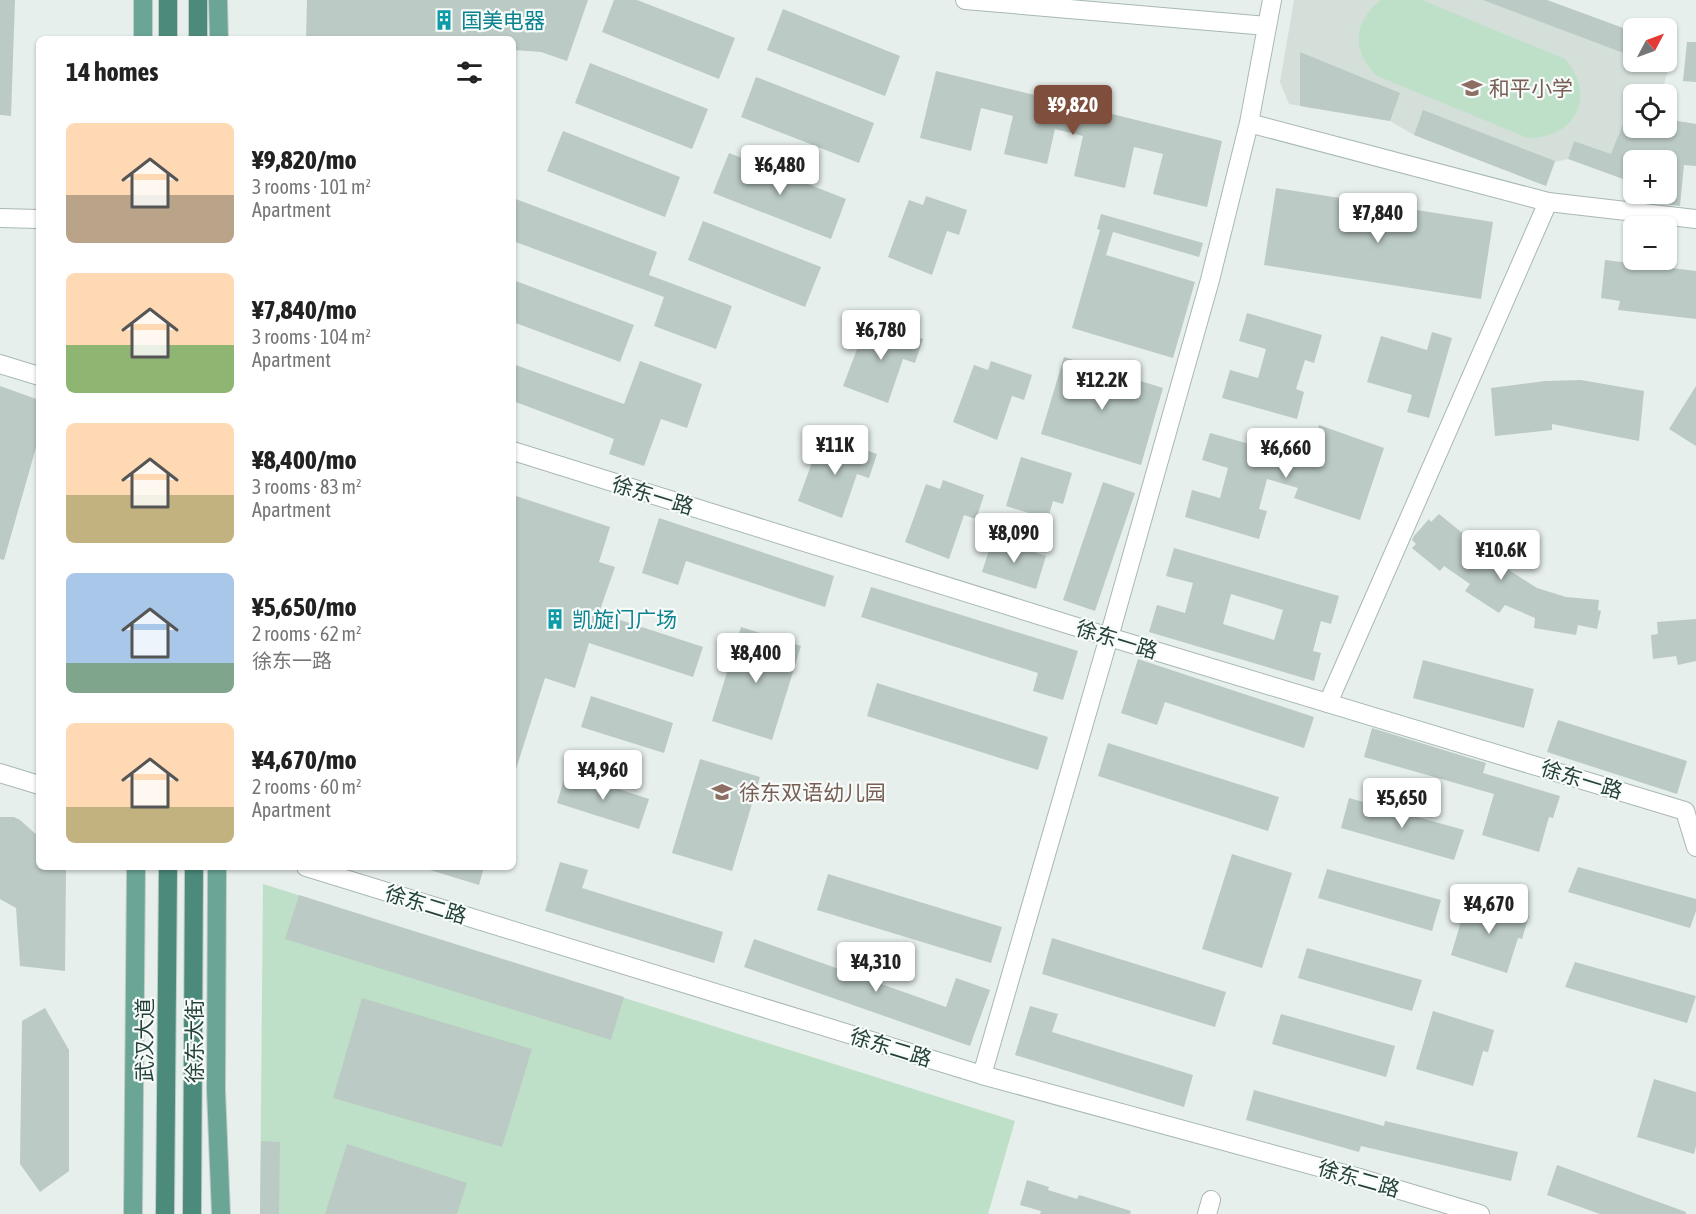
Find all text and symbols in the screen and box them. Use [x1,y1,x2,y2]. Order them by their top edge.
building icon: 国美电器 [432,8,456,32]
place label: 国美电器 [461,8,545,32]
north arrow [1623,18,1677,72]
map controls [1623,18,1677,270]
icon: filters [453,56,486,89]
text: 14 homes [66,57,159,87]
school or university icon: 和平小学 [1460,76,1484,100]
place label: 和平小学 [1489,76,1573,100]
button: locate [1623,84,1677,138]
pin: ¥9,820 [1024,85,1122,136]
text: ¥9,820 [1048,93,1098,116]
text: ¥9,820/mo [252,145,357,175]
pin: ¥6,480 [731,145,829,196]
icon: home [114,147,186,219]
button: + [1623,150,1677,204]
text: ¥6,480 [755,153,805,176]
text: 3 rooms · 101 m² [252,175,371,198]
pin: ¥7,840 [1329,193,1427,244]
text: Apartment [252,198,331,221]
text: ¥7,840 [1353,201,1403,224]
button: − [1623,216,1677,270]
text: ¥7,840/mo [252,295,357,325]
icon: home [114,297,186,369]
pin: ¥6,780 [832,310,930,361]
text: ¥6,780 [856,318,906,341]
text: 3 rooms · 104 m² [252,325,371,348]
text: Apartment [252,348,331,371]
pin: ¥12.2K [1053,360,1151,411]
text: ¥12.2K [1077,368,1127,391]
pin: ¥11K [799,425,871,476]
pin: ¥6,660 [1237,428,1335,479]
text: ¥11K [816,433,854,456]
text: ¥6,660 [1261,436,1311,459]
text: ¥8,400/mo [252,445,357,475]
icon: home [114,447,186,519]
street label: 徐东一路 [609,471,697,519]
text: 3 rooms · 83 m² [252,475,362,498]
text: Apartment [252,498,331,521]
pin: ¥8,090 [965,513,1063,564]
text: ¥8,090 [989,521,1039,544]
pin: ¥10.6K [1452,530,1550,581]
text: ¥10.6K [1476,538,1526,561]
text: ¥5,650/mo [252,592,357,622]
icon: home [114,597,186,669]
building icon: 凯旋门广场 [543,607,567,631]
place label: 凯旋门广场 [572,607,677,631]
street label: 徐东一路 [1073,615,1161,663]
text: 2 rooms · 62 m² [252,622,362,645]
pin: ¥8,400 [707,633,805,684]
text: ¥8,400 [731,641,781,664]
text: 徐东一路 [252,649,332,672]
text: ¥4,670/mo [252,745,357,775]
icon: home [114,747,186,819]
pin: ¥4,960 [554,750,652,801]
street label: 徐东一路 [1538,755,1626,803]
text: ¥4,960 [578,758,628,781]
text: 2 rooms · 60 m² [252,775,362,798]
pin: ¥5,650 [1353,778,1451,829]
school or university icon: 徐东双语幼儿园 [710,780,734,804]
place label: 徐东双语幼儿园 [739,780,886,804]
text: ¥5,650 [1377,786,1427,809]
text: Apartment [252,798,331,821]
street label: 徐东二路 [382,880,470,928]
pin: ¥4,670 [1440,884,1538,935]
text: ¥4,670 [1464,892,1514,915]
pin: ¥4,310 [827,942,925,993]
text: ¥4,310 [851,950,901,973]
street label: 武汉大道 [132,998,156,1082]
street label: 徐东大街 [182,999,206,1083]
street label: 徐东二路 [847,1023,935,1071]
street label: 徐东二路 [1315,1155,1403,1201]

